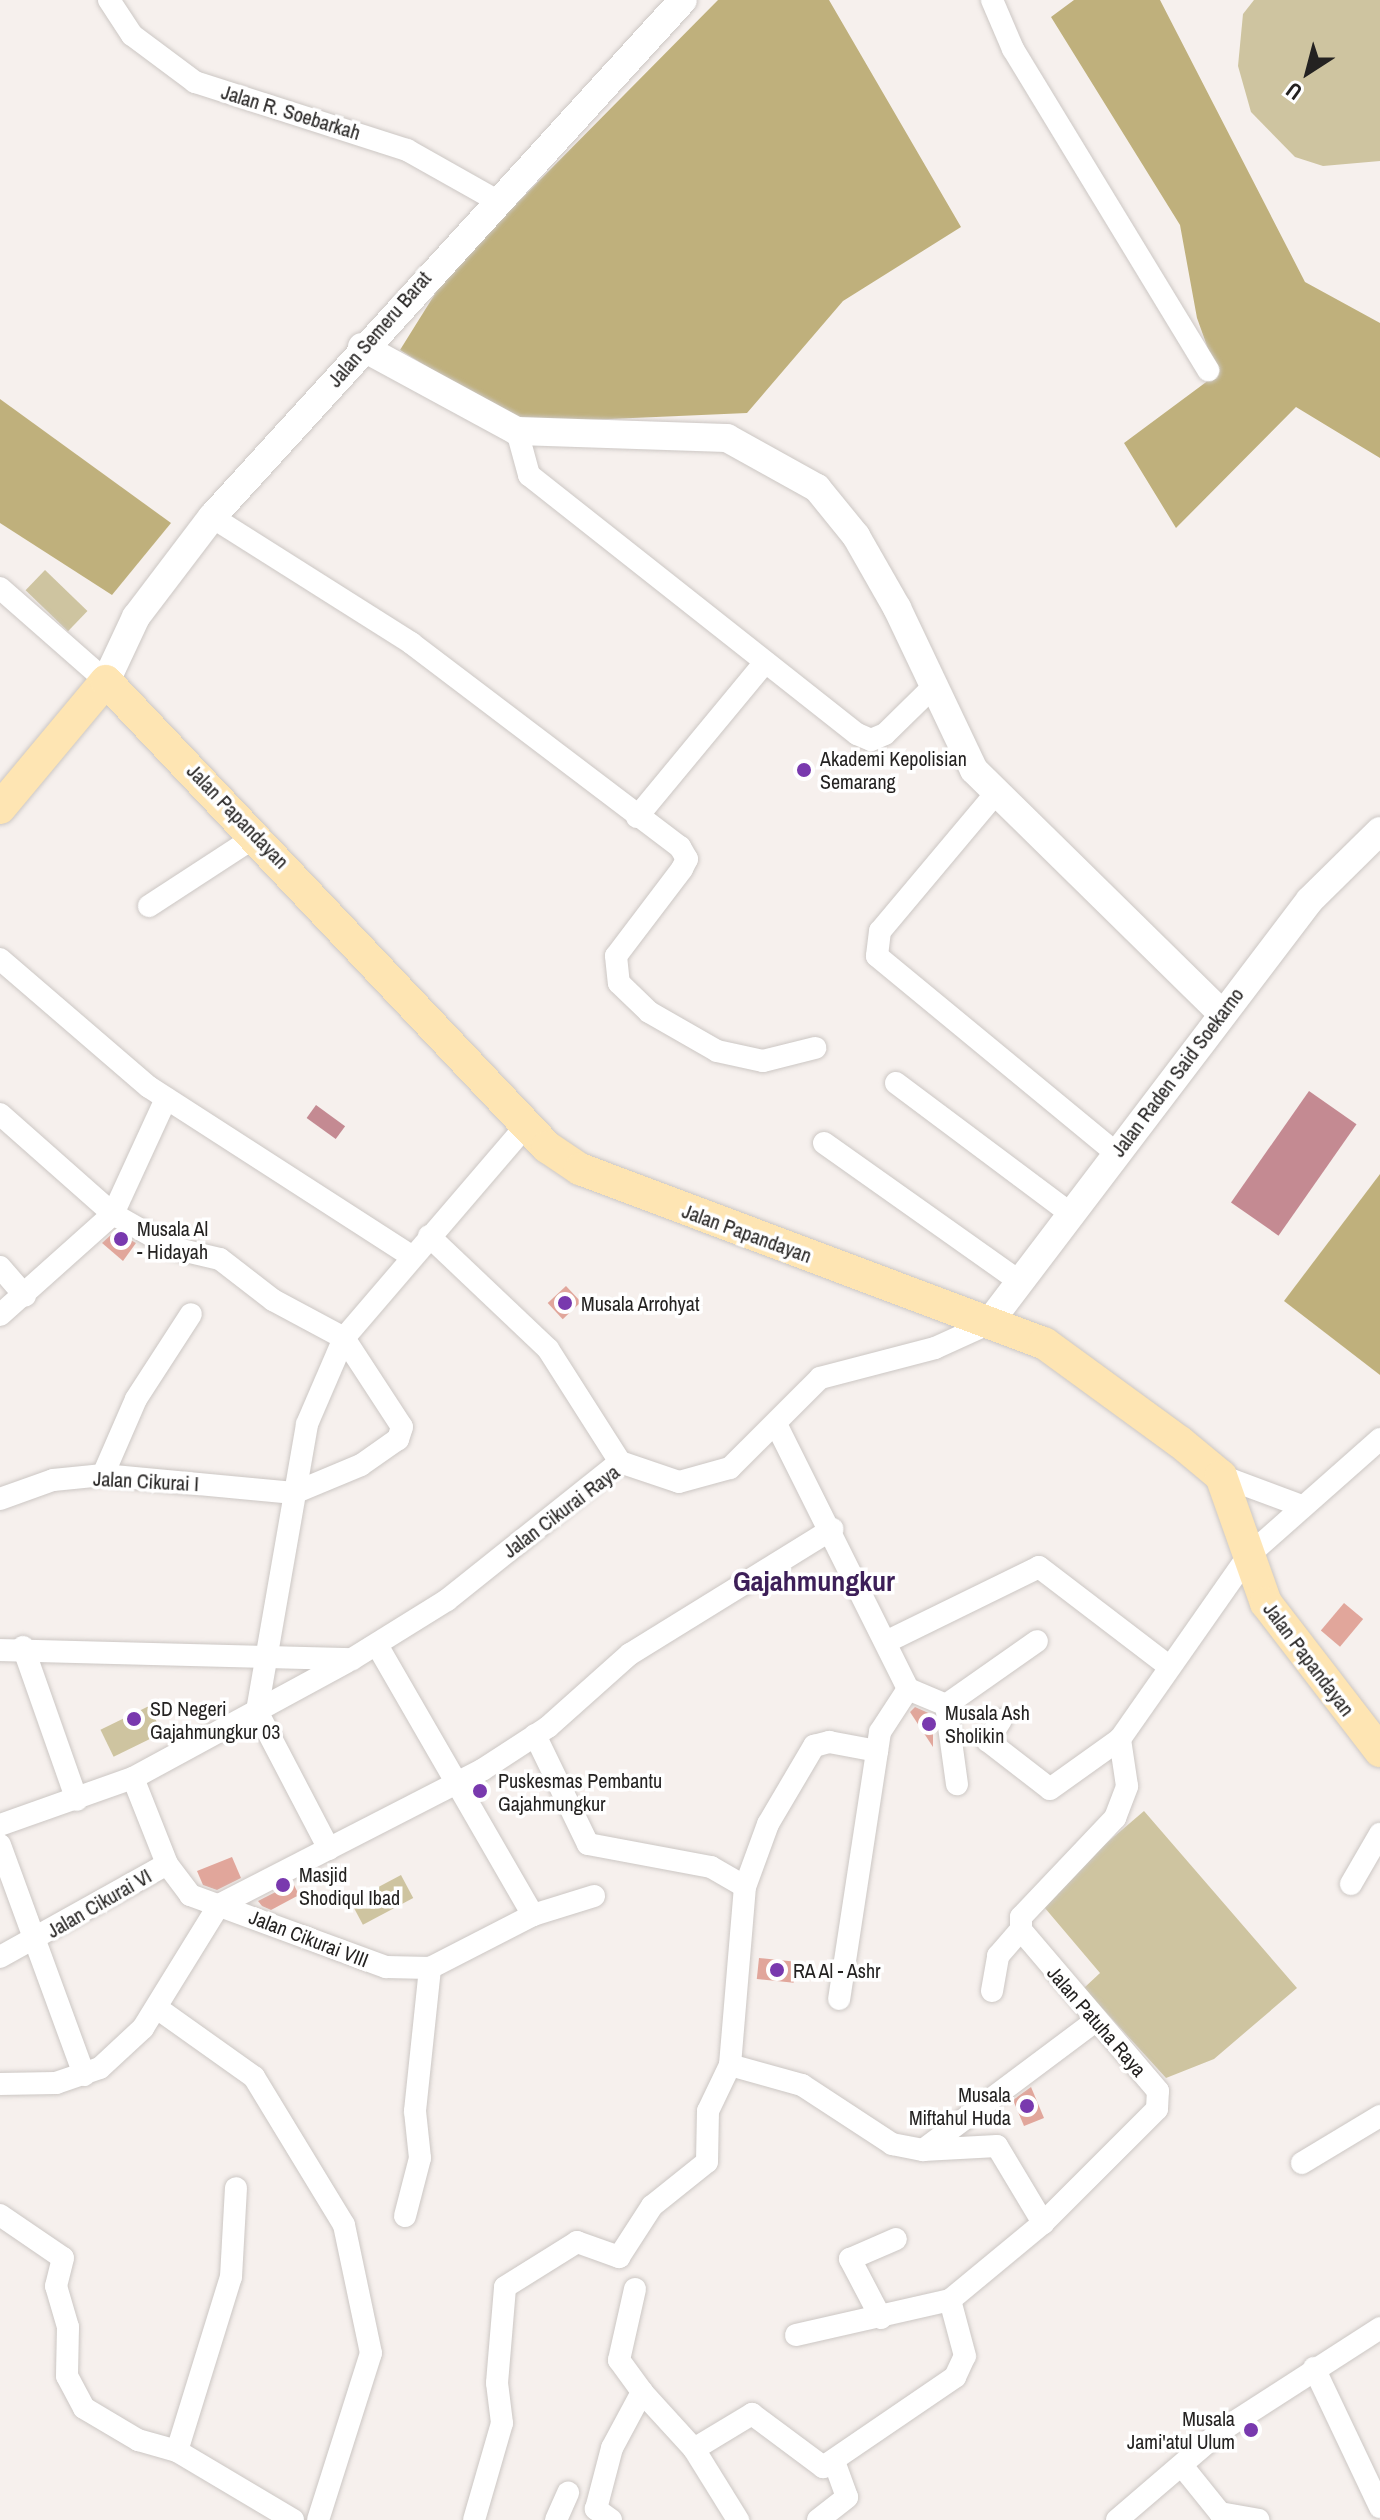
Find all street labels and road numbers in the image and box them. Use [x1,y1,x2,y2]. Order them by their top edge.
street label: Jalan R. Soebarkah [219,79,363,145]
street label: Jalan Semeru Barat [322,266,436,392]
street label: Jalan Papandayan [182,759,294,873]
street label: Jalan Raden Said Soekarno [1106,983,1248,1161]
street label: Jalan Papandayan [679,1198,815,1268]
street label: Jalan Cikurai Raya [498,1459,624,1563]
street label: Jalan Cikurai I [93,1466,199,1496]
street label: Jalan Papandayan [1259,1598,1359,1720]
street label: Jalan Cikurai VI [42,1863,156,1943]
street label: Jalan Cikurai VIII [246,1904,372,1972]
street label: Jalan Patuha Raya [1042,1961,1152,2081]

